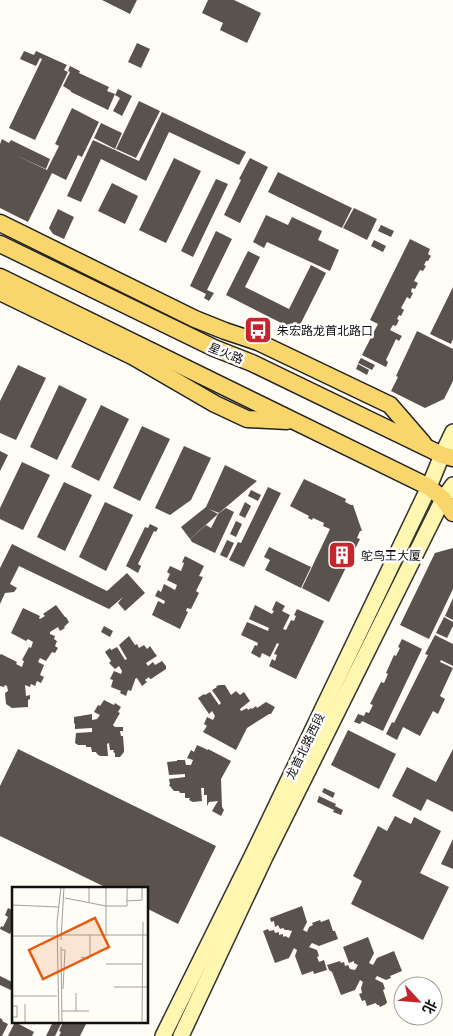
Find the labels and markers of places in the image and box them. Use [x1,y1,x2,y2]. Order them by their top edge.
bus stop icon: 朱宏路龙首北路口 [243,315,273,345]
place label: 朱宏路龙首北路口 [277,323,373,338]
building icon: 鸵鸟王大厦 [327,540,357,570]
place label: 鸵鸟王大厦 [361,548,421,563]

